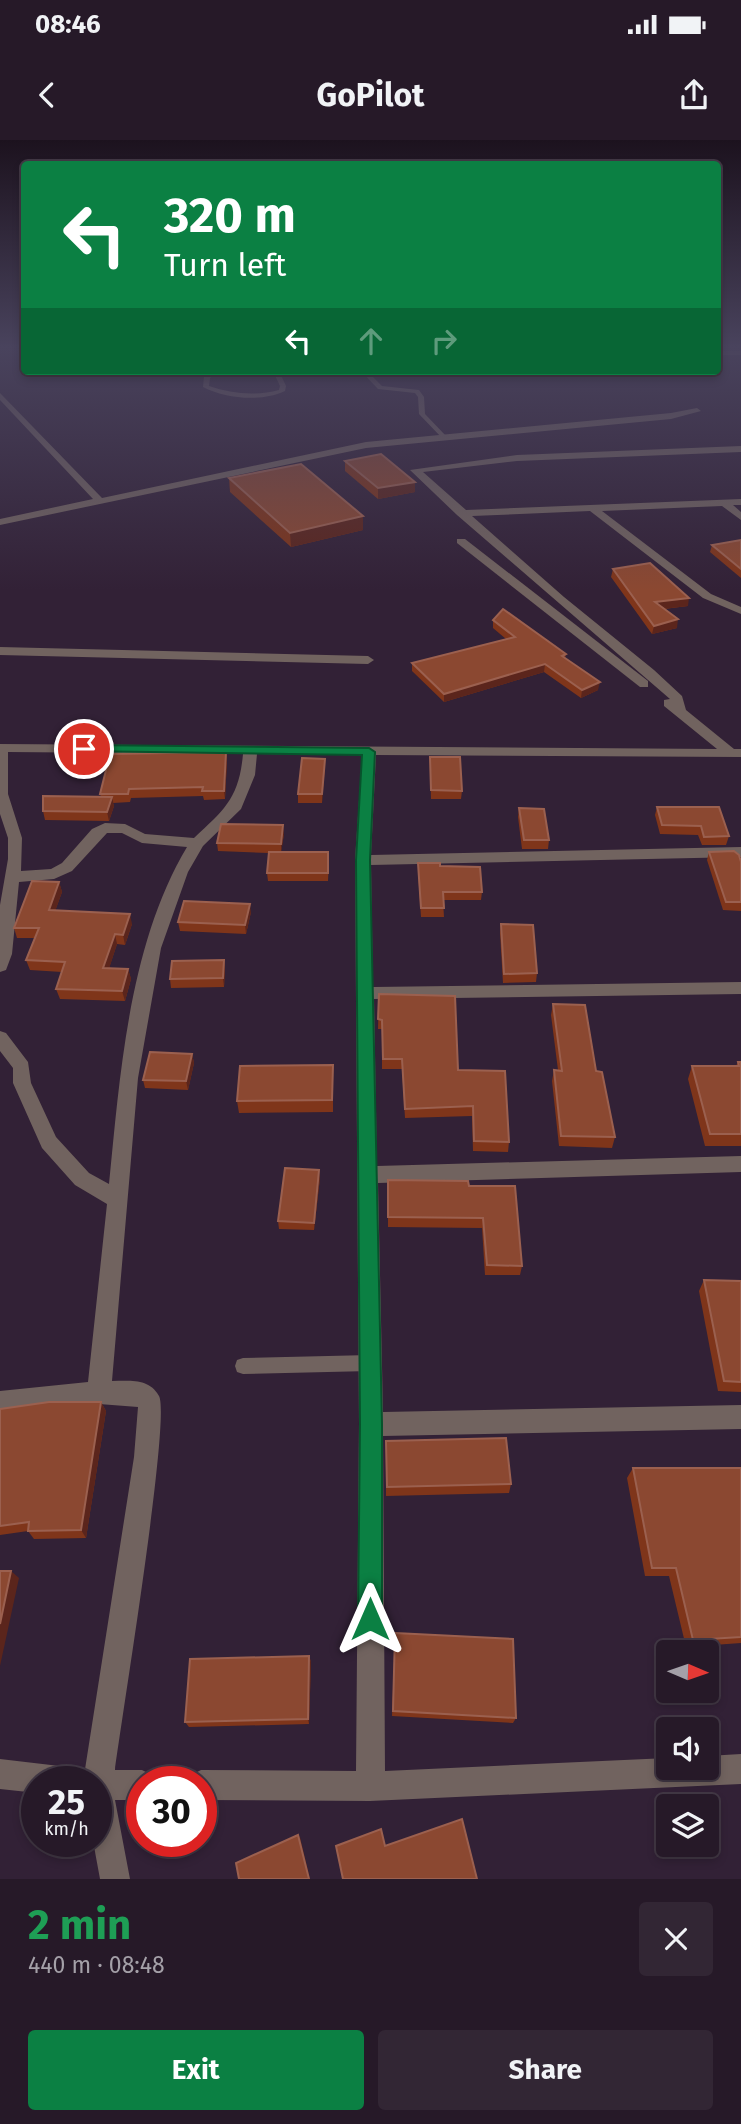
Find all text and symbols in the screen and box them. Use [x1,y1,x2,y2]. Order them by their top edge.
text: 08:46 [35,9,101,40]
icon: back [28,76,66,114]
text: GoPilot [317,76,424,114]
icon: share [675,76,713,114]
text: 320 m [164,186,296,245]
icon: left [49,189,140,280]
text: Turn left [164,246,286,284]
icon: left [279,322,317,360]
icon: ahead [352,322,390,360]
icon: right [425,322,463,360]
pin [54,719,114,779]
icon: arrive [65,730,103,768]
position arrow [333,1582,407,1656]
north arrow [656,1640,719,1703]
map controls [656,1640,719,1857]
button: sound [656,1717,719,1780]
speed limit sign: 30 [126,1766,217,1857]
text: 25 [48,1781,85,1823]
button: layers [656,1794,719,1857]
text: km/h [44,1818,89,1840]
text: 2 min [28,1900,131,1950]
button: close [639,1902,713,1976]
text: 440 m · 08:48 [28,1951,165,1979]
button: Exit [28,2030,364,2110]
button: Share [378,2030,713,2110]

